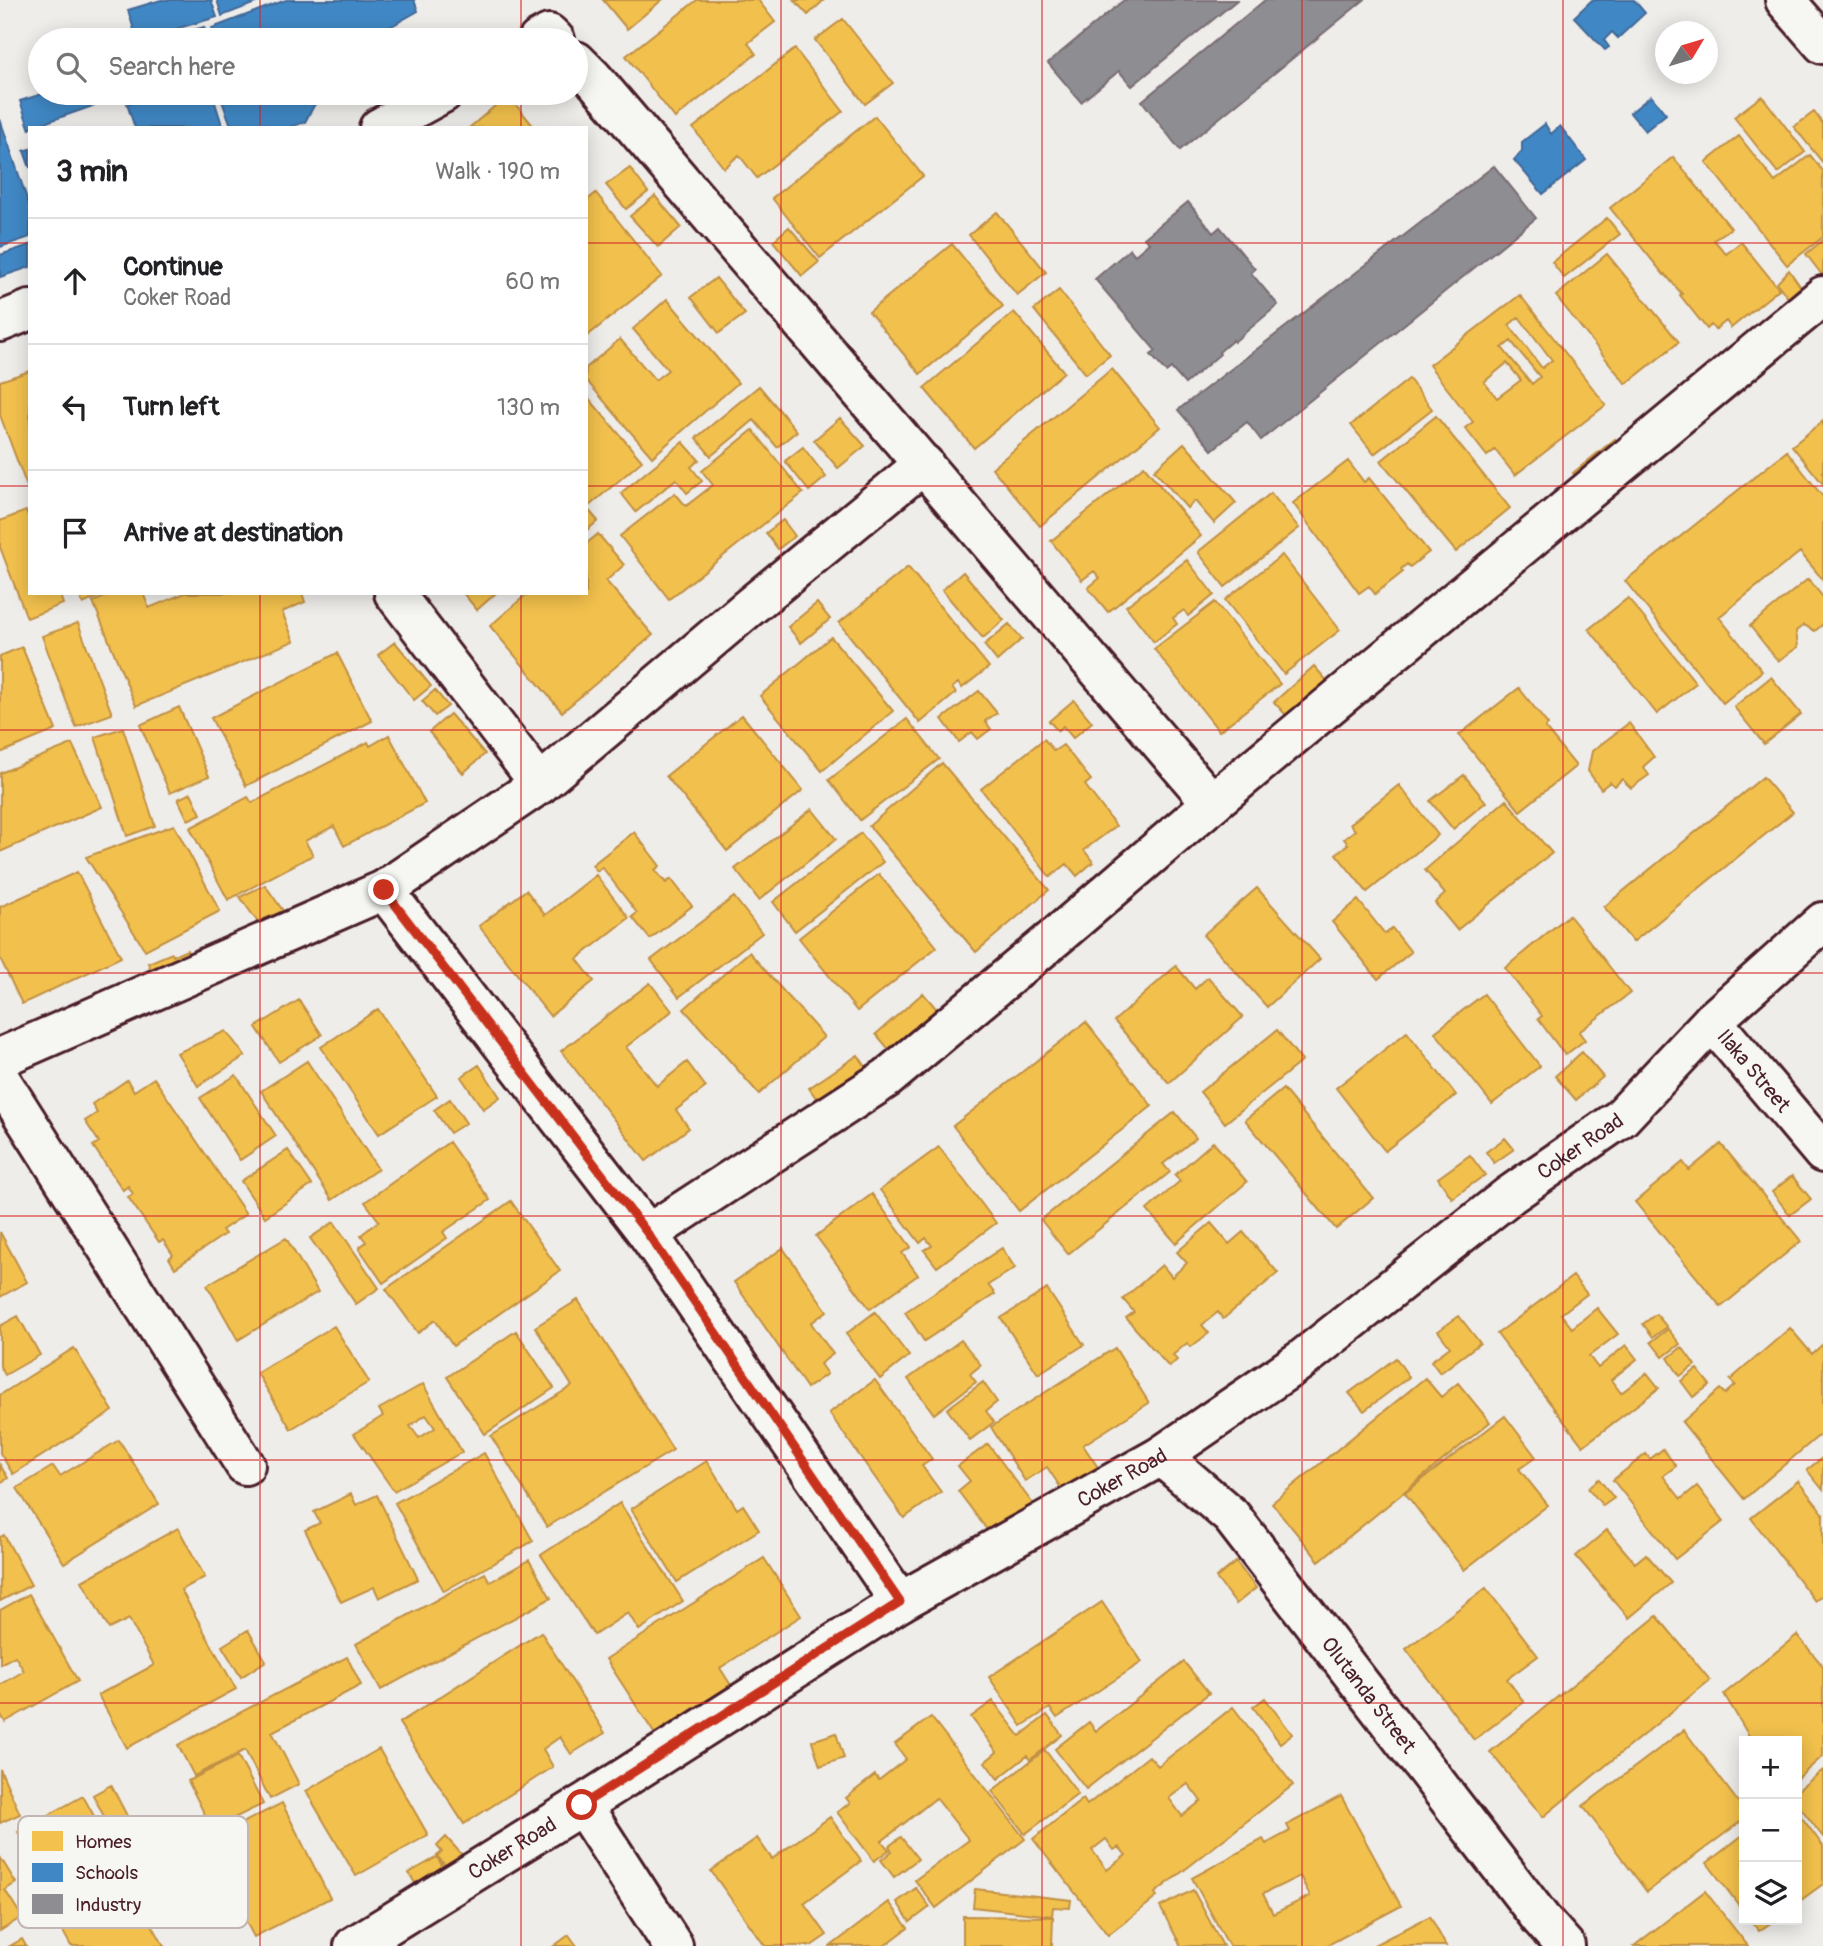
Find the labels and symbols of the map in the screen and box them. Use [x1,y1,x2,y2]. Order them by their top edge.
north arrow [1655,21,1718,84]
route end [368,874,399,905]
street label: Ilaka Street [1711,1023,1797,1118]
street label: Coker Road [1532,1107,1629,1186]
street label: Coker Road [1072,1442,1172,1514]
street label: Olutanda Street [1315,1631,1422,1759]
route start [566,1789,597,1820]
street label: Coker Road [463,1811,561,1886]
legend [18,1816,248,1928]
text: Homes [75,1830,132,1854]
text: Schools [75,1861,139,1885]
text: Industry [75,1893,141,1917]

